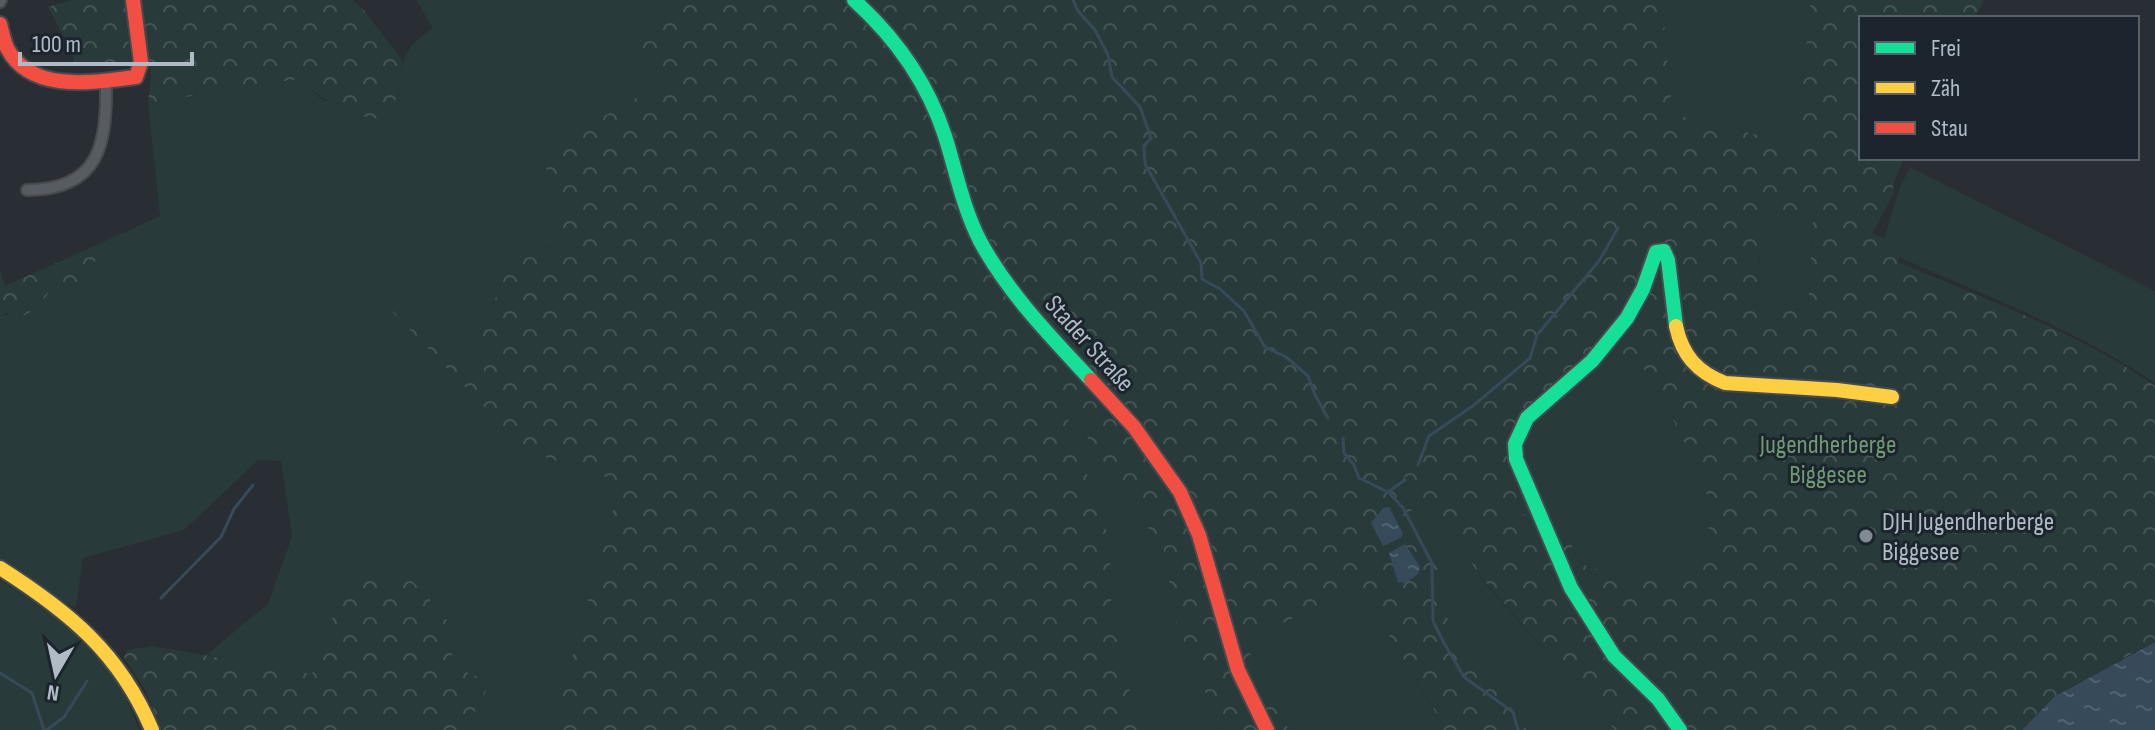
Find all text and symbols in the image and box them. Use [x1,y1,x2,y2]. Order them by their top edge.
scale bar [20,16,192,66]
legend [1859,16,2139,160]
text: 100 m [32,30,81,59]
text: Frei [1931,34,1961,63]
text: Zäh [1931,74,1960,103]
text: Stau [1931,114,1968,143]
street label: Stader Straße [1037,289,1140,399]
park label: Jugendherberge Biggesee [1759,430,1896,491]
place label: DJH Jugendherberge Biggesee [1882,507,2054,568]
marker: DJH Jugendherberge Biggesee [1857,527,1875,545]
north arrow [16,634,96,714]
text: N [45,678,61,707]

